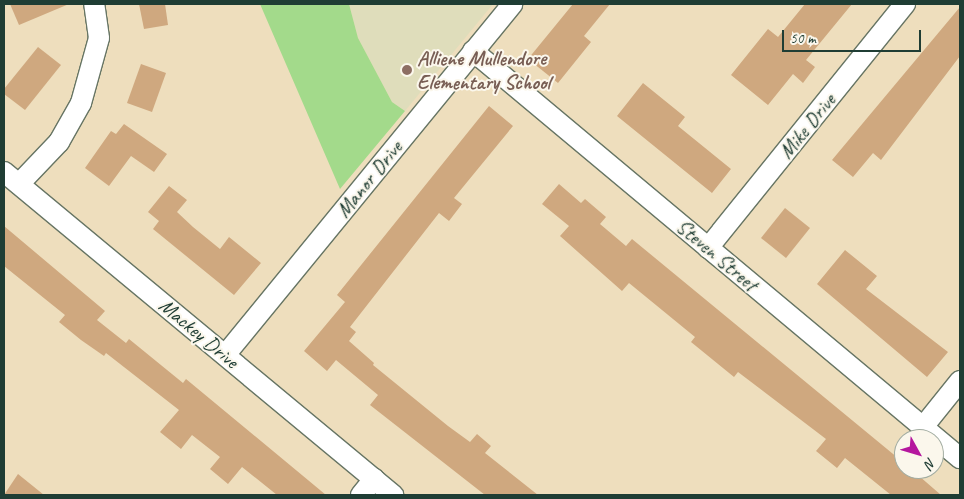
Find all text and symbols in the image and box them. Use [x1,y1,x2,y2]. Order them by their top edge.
scale bar [784,20,923,52]
text: 50 m [790,29,816,48]
place label: Alliene Mullendore Elementary School [417,45,550,95]
marker: Alliene Mullendore Elementary School [401,64,413,76]
street label: Mike Drive [773,88,841,164]
street label: Manor Drive [330,136,408,222]
street label: Steven Street [671,214,763,296]
street label: Mackey Drive [154,292,244,374]
north arrow [894,429,944,479]
text: N [921,454,940,472]

